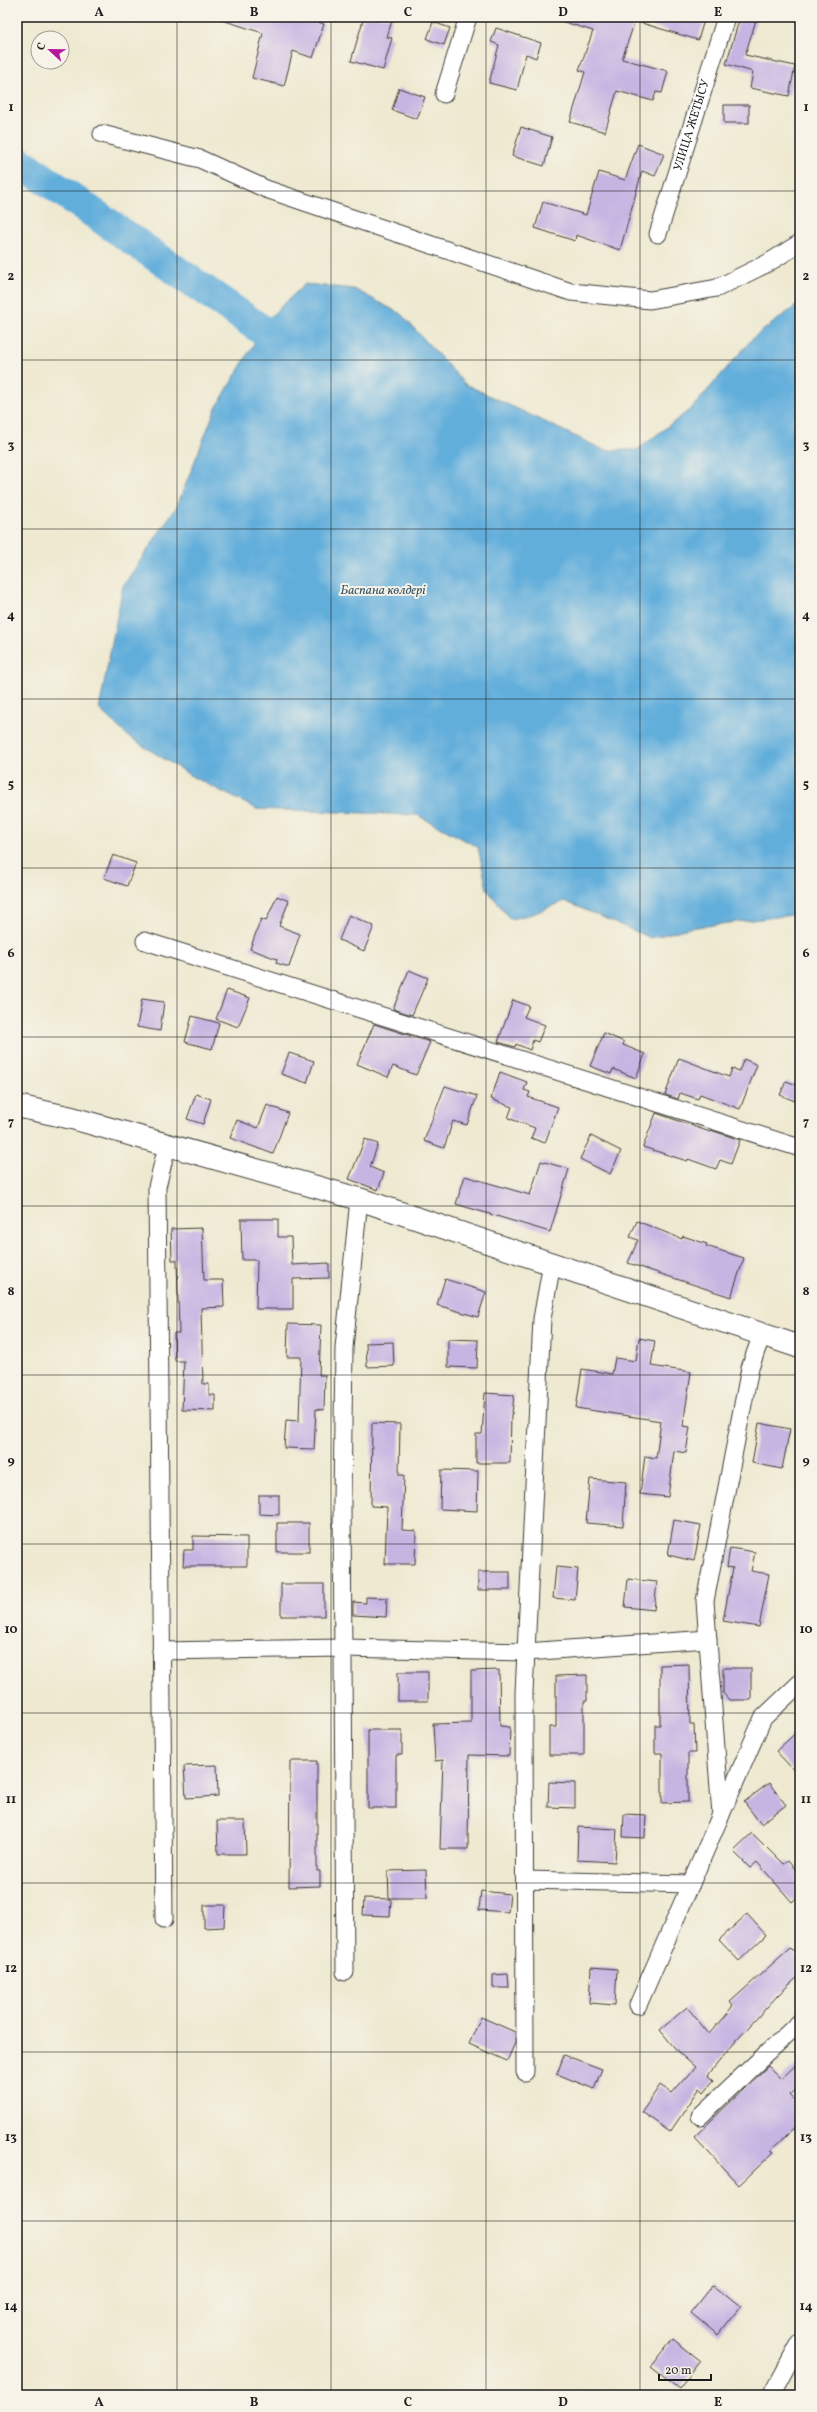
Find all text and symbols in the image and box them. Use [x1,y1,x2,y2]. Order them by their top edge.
text: A [94,4,104,22]
text: B [250,4,259,22]
text: C [404,4,412,22]
text: D [558,4,568,22]
text: E [714,4,722,22]
north arrow [30,30,70,70]
text: С [34,41,50,53]
street label: УЛИЦА ЖЕТЫСУ [670,77,714,173]
text: 1 [8,99,14,117]
text: 1 [803,99,809,117]
text: 2 [8,268,15,286]
text: 2 [803,268,810,286]
text: 3 [8,437,15,455]
text: 3 [803,437,810,455]
water label: Баспана көлдері [341,582,426,600]
text: 4 [7,607,15,625]
text: 4 [802,607,810,625]
text: 5 [8,776,14,794]
text: 5 [803,776,809,794]
text: 6 [7,945,15,963]
text: 6 [802,945,810,963]
text: 7 [8,1114,14,1132]
text: 7 [803,1114,809,1132]
text: 8 [7,1283,15,1301]
text: 8 [802,1283,810,1301]
text: 9 [7,1452,15,1470]
text: 9 [802,1452,810,1470]
text: 10 [4,1621,18,1639]
text: 10 [799,1621,813,1639]
text: 11 [6,1791,16,1809]
text: 11 [801,1791,811,1809]
text: 12 [5,1960,17,1978]
text: 12 [800,1960,812,1978]
text: 13 [5,2129,17,2147]
text: 13 [800,2129,812,2147]
text: 14 [4,2298,18,2316]
text: 14 [799,2298,813,2316]
scale bar [659,2356,711,2382]
text: 20 m [665,2363,692,2379]
text: A [94,2394,104,2412]
text: B [250,2394,259,2412]
text: C [404,2394,412,2412]
text: D [558,2394,568,2412]
text: E [714,2394,722,2412]

